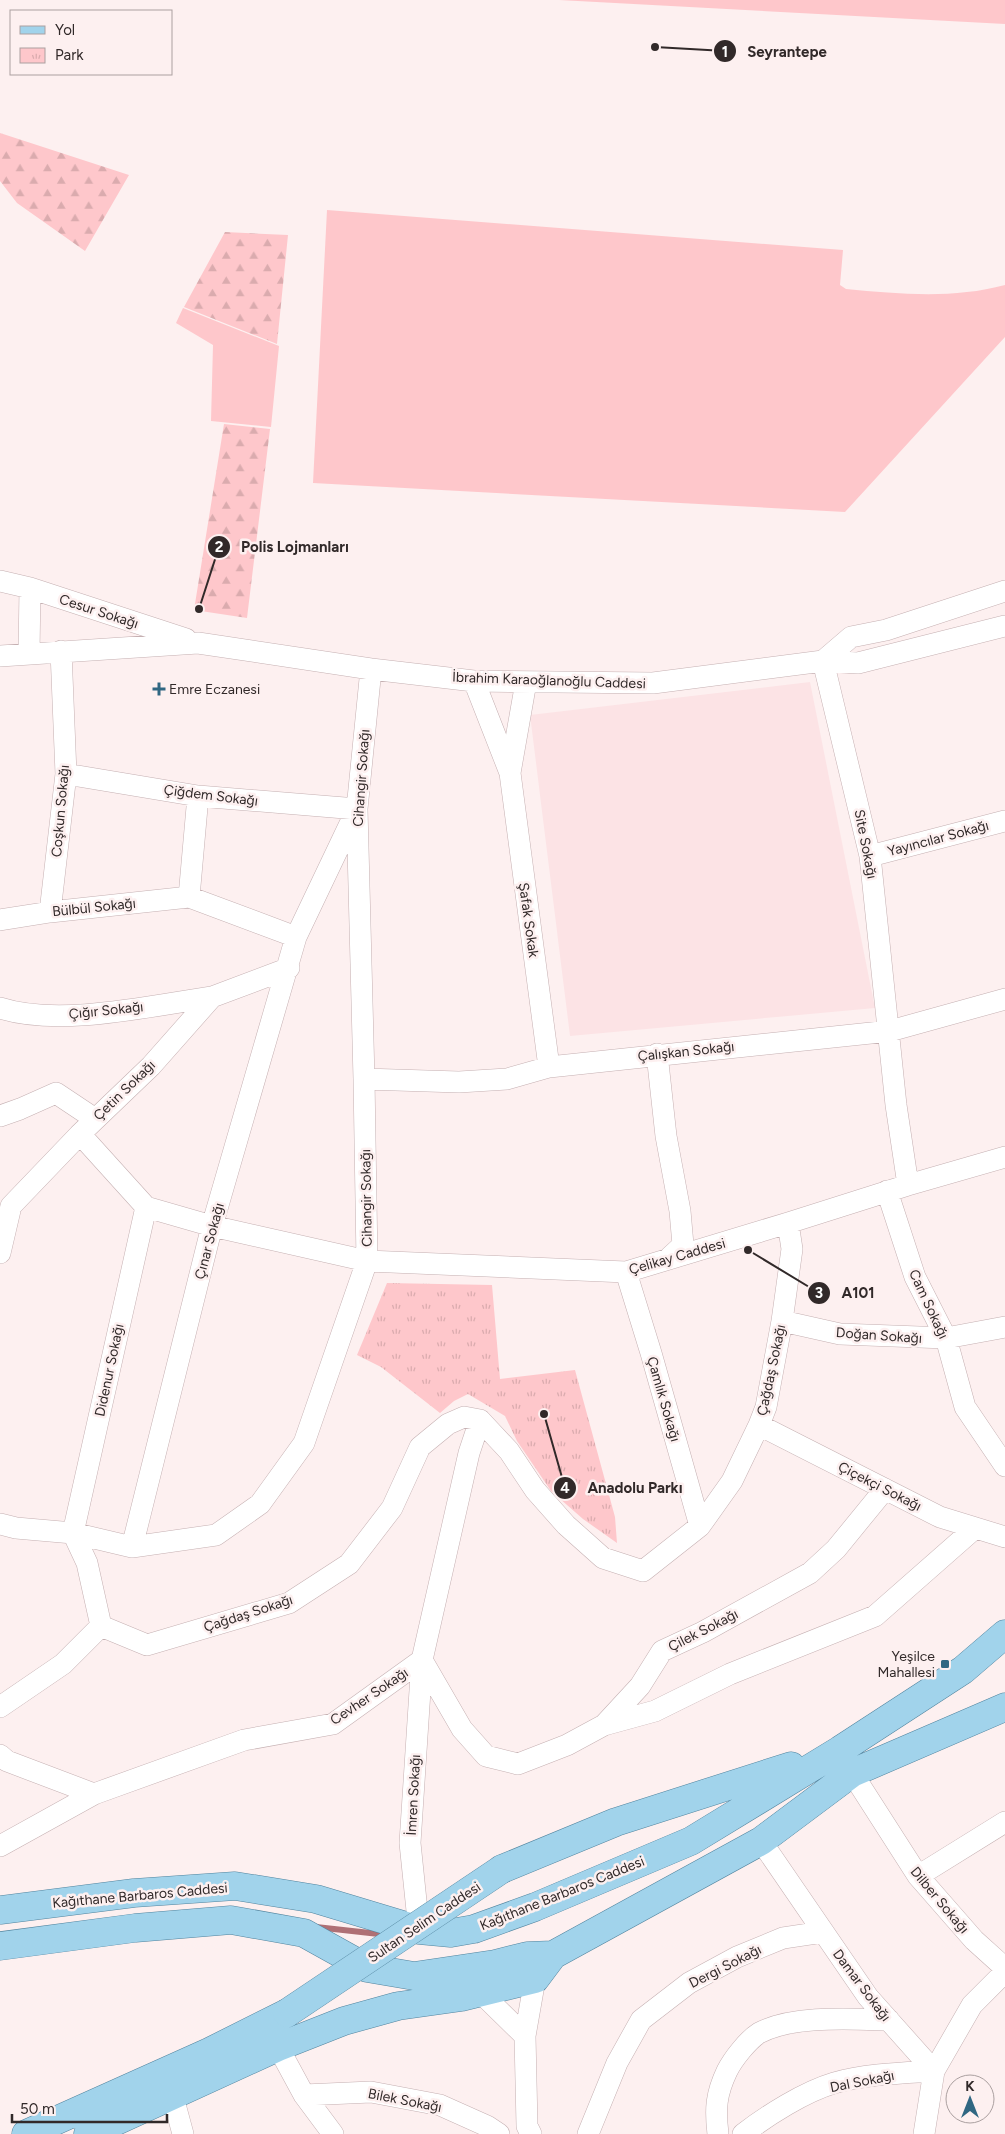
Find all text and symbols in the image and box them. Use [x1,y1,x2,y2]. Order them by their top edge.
legend [10,10,172,75]
text: Yol [55,21,75,39]
callout: Seyrantepe [712,36,837,66]
text: 1 [722,43,728,61]
text: Seyrantepe [747,43,827,61]
text: Park [55,46,84,64]
callout: Polis Lojmanları [206,532,359,562]
text: 2 [215,538,224,556]
text: Polis Lojmanları [241,538,349,556]
street label: Cesur Sokağı [57,591,141,632]
street label: İbrahim Karaoğlanoğlu Caddesi [452,669,646,692]
place label: Emre Eczanesi [169,681,260,698]
marker: Emre Eczanesi [153,683,165,695]
street label: Cihangir Sokağı [350,729,373,827]
street label: Coşkun Sokağı [48,764,73,858]
street label: Çiğdem Sokağı [163,781,259,810]
street label: Site Sokağı [850,808,881,880]
street label: Yayıncılar Sokağı [886,817,991,860]
street label: Şafak Sokak [515,881,542,959]
street label: Bülbül Sokağı [51,895,137,920]
street label: Çığır Sokağı [68,998,144,1023]
street label: Çalışkan Sokağı [637,1038,735,1065]
street label: Çetin Sokağı [90,1057,159,1124]
street label: Cihangir Sokağı [357,1149,376,1247]
street label: Çınar Sokağı [191,1201,228,1281]
street label: Çelikay Caddesi [627,1235,727,1278]
street label: Cam Sokağı [905,1267,952,1342]
callout: A101 [806,1278,884,1308]
text: 3 [815,1284,823,1302]
text: A101 [841,1284,875,1302]
street label: Didenur Sokağı [91,1322,128,1418]
street label: Çağdaş Sokağı [754,1323,789,1417]
street label: Doğan Sokağı [835,1324,923,1347]
street label: Çamlık Sokağı [643,1355,684,1444]
street label: Çiçekçi Sokağı [835,1458,924,1515]
callout: Anadolu Parkı [553,1473,693,1503]
text: 4 [560,1479,570,1497]
text: Anadolu Parkı [587,1479,683,1497]
street label: Çağdaş Sokağı [201,1591,295,1636]
street label: Çilek Sokağı [665,1606,741,1655]
place label: Yeşilce Mahallesi [877,1648,935,1681]
marker: Yeşilce Mahallesi [939,1658,951,1670]
street label: Cevher Sokağı [327,1664,412,1729]
street label: İmren Sokağı [403,1754,424,1836]
street label: Kağıthane Barbaros Caddesi [477,1853,647,1934]
street label: Dilber Sokağı [907,1863,972,1937]
street label: Sultan Selim Caddesi [365,1878,484,1966]
street label: Kağıthane Barbaros Caddesi [52,1879,228,1912]
street label: Dergi Sokağı [686,1941,764,1992]
street label: Damar Sokağı [829,1946,894,2025]
street label: Dal Sokağı [828,2067,896,2096]
north arrow [945,2074,995,2124]
text: K [965,2078,975,2095]
street label: Bilek Sokağı [367,2085,443,2116]
scale bar [12,2092,168,2124]
text: 50 m [20,2100,55,2118]

